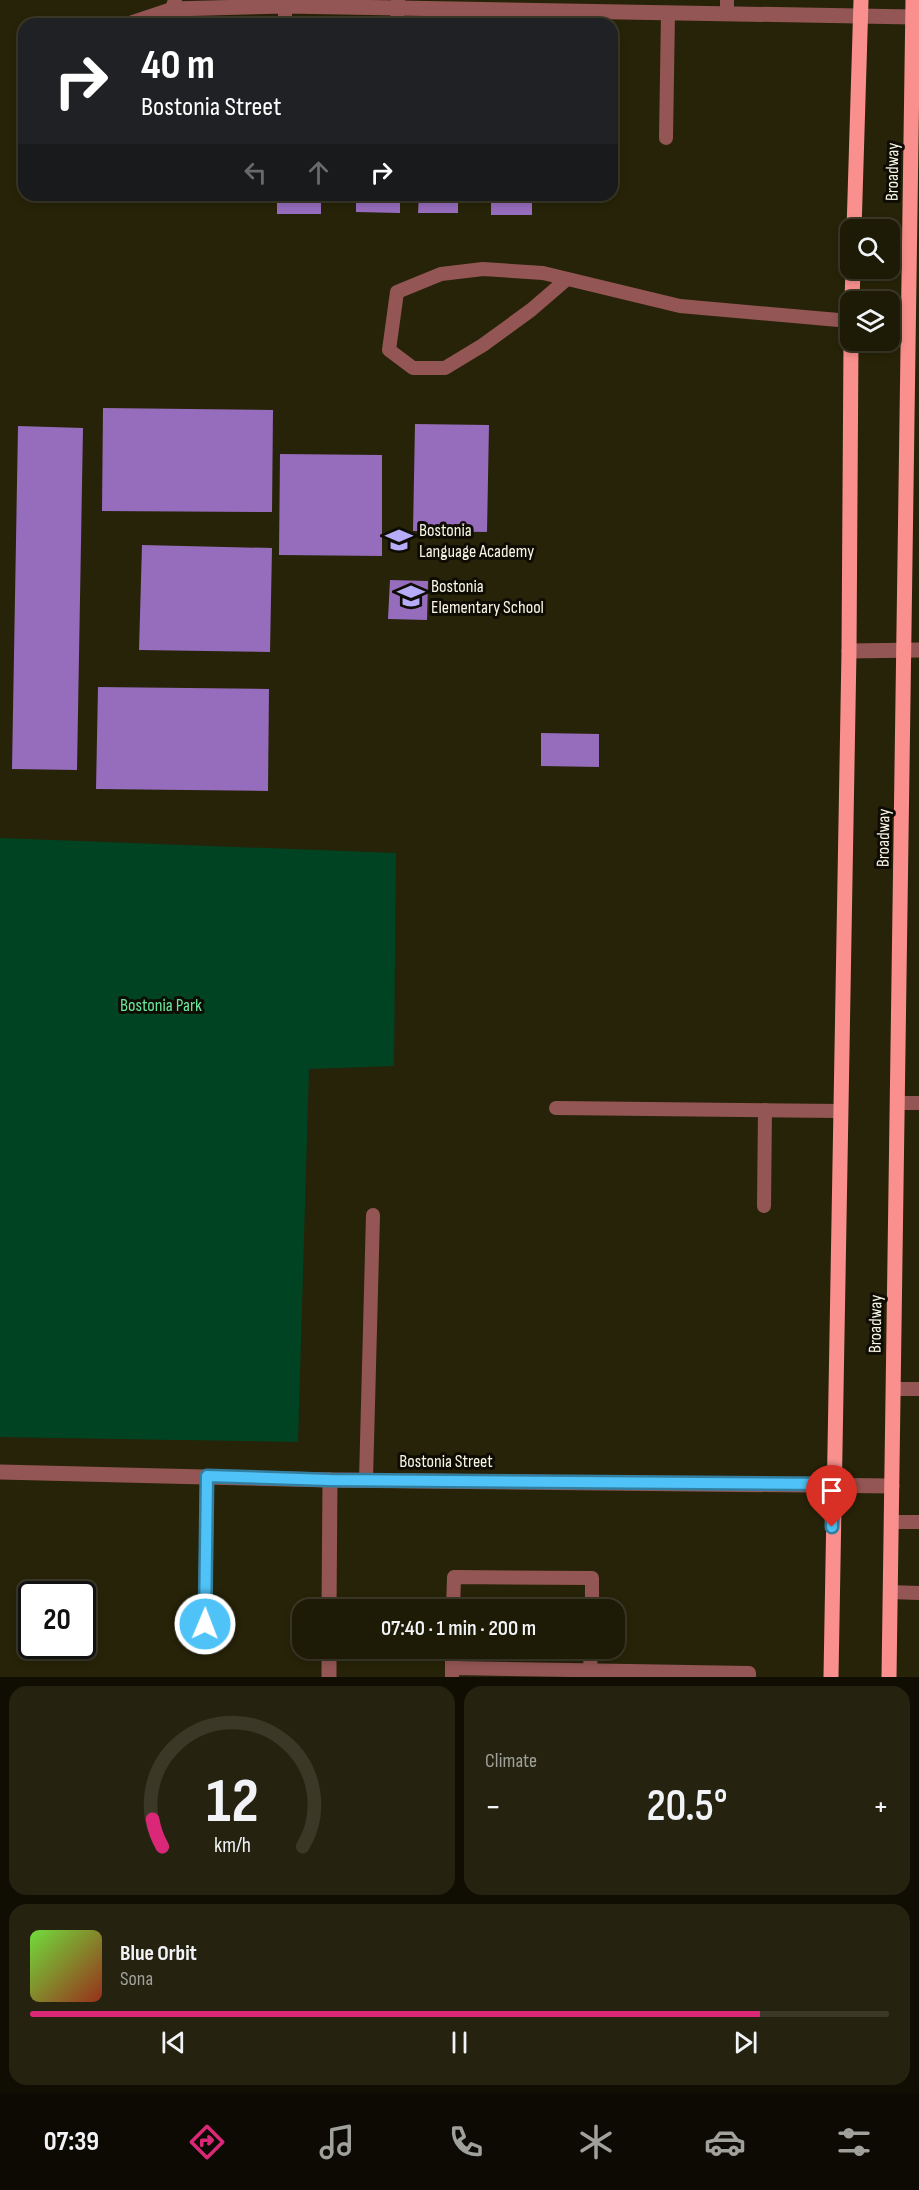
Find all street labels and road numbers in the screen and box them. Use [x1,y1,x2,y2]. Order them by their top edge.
street label: Broadway [881,143,904,201]
street label: Broadway [872,809,895,867]
street label: Broadway [864,1295,887,1353]
street label: Bostonia Street [399,1451,493,1472]

